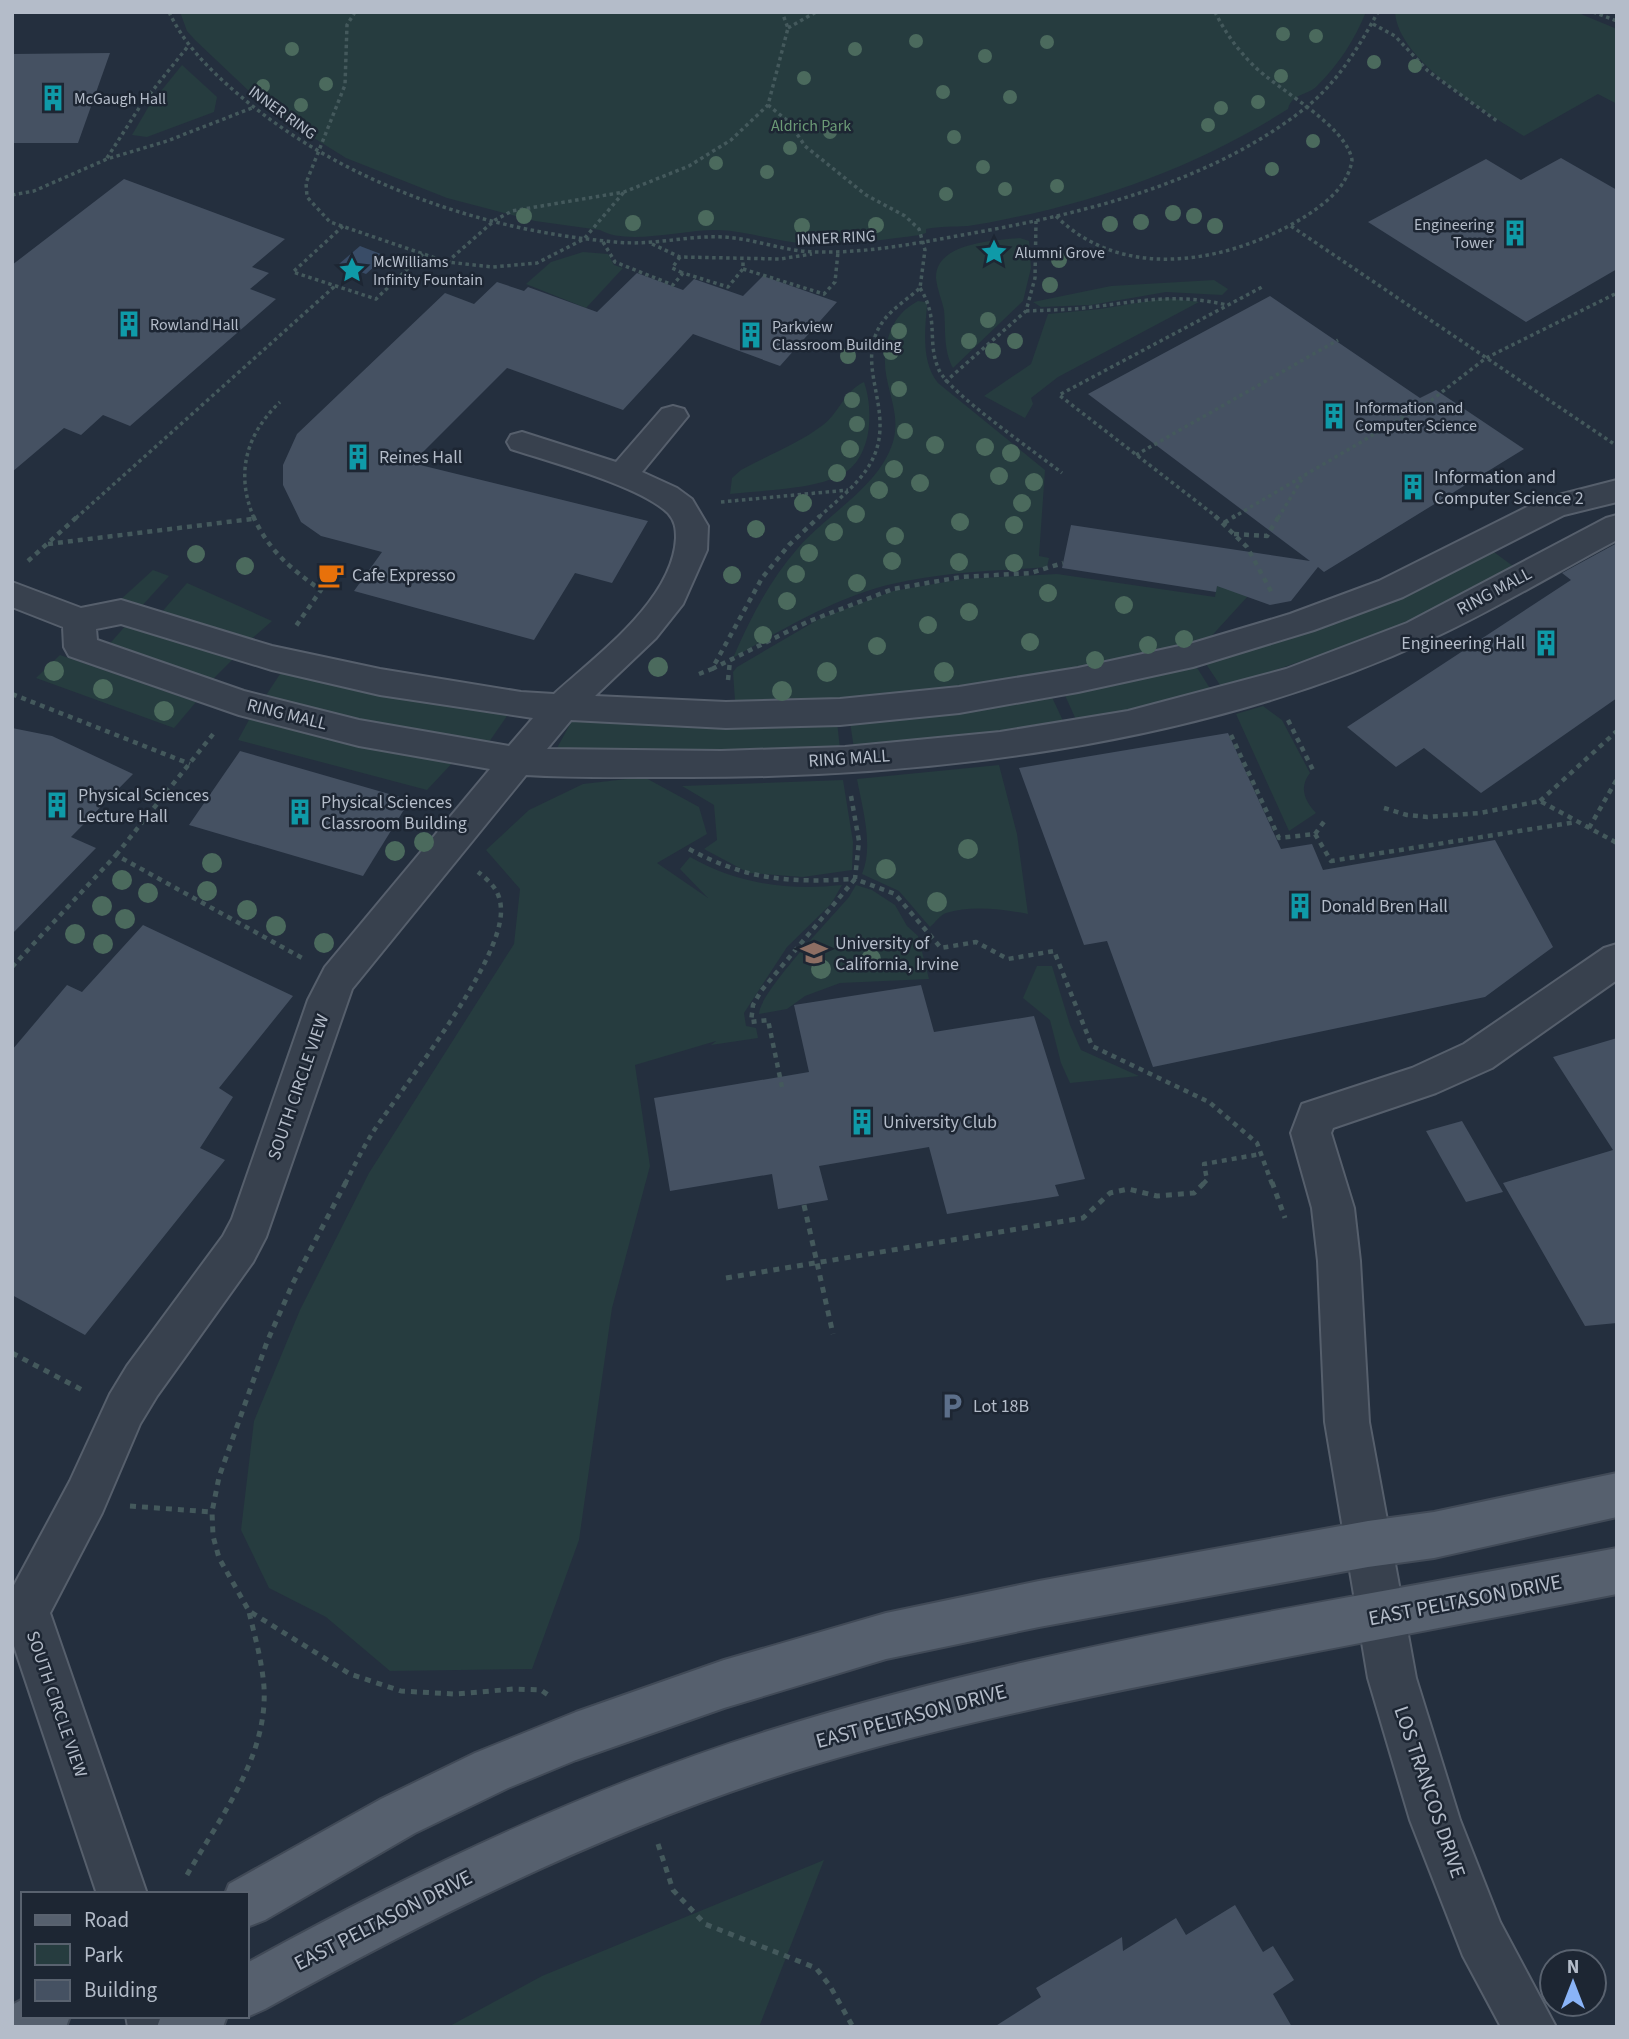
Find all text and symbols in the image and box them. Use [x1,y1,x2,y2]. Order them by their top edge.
street label: INNER RING [244,81,321,145]
building icon: McGaugh Hall [38,83,68,113]
place label: McGaugh Hall [74,88,166,110]
park label: Aldrich Park [771,115,851,137]
place label: Engineering Tower [1414,214,1494,254]
building icon: Engineering Tower [1500,218,1530,248]
street label: INNER RING [796,225,876,251]
place icon: Alumni Grove [979,237,1009,267]
place label: Alumni Grove [1015,242,1105,264]
place label: McWilliams Infinity Fountain [373,251,483,291]
place icon: McWilliams Infinity Fountain [337,255,367,285]
building icon: Rowland Hall [114,309,144,339]
place label: Rowland Hall [150,314,239,336]
place label: Parkview Classroom Building [772,316,902,356]
building icon: Parkview Classroom Building [736,320,766,350]
place label: Information and Computer Science [1355,397,1477,437]
building icon: Information and Computer Science [1319,401,1349,431]
building icon: Reines Hall [343,442,373,472]
place label: Reines Hall [379,445,462,470]
place label: Information and Computer Science 2 [1434,465,1584,511]
building icon: Information and Computer Science 2 [1398,472,1428,502]
cafe icon: Cafe Expresso [316,560,346,590]
street label: RING MALL [1452,561,1536,622]
place label: Cafe Expresso [352,563,456,588]
building icon: Engineering Hall [1531,628,1561,658]
place label: Engineering Hall [1401,631,1525,656]
street label: RING MALL [244,692,330,737]
street label: RING MALL [807,743,891,774]
place label: Physical Sciences Lecture Hall [78,783,209,829]
building icon: Physical Sciences Lecture Hall [42,790,72,820]
place label: Physical Sciences Classroom Building [321,790,467,836]
building icon: Physical Sciences Classroom Building [285,797,315,827]
building icon: Donald Bren Hall [1285,891,1315,921]
place label: Donald Bren Hall [1321,894,1448,919]
place label: University of California, Irvine [835,931,959,977]
school or university icon: University of California, Irvine [799,938,829,968]
street label: SOUTH CIRCLE VIEW [262,1011,335,1164]
building icon: University Club [847,1107,877,1137]
place label: University Club [883,1110,997,1135]
parking icon: Lot 18B [937,1391,967,1421]
place label: Lot 18B [973,1394,1029,1419]
street label: EAST PELTASON DRIVE [1366,1567,1564,1633]
street label: SOUTH CIRCLE VIEW [20,1628,93,1781]
street label: EAST PELTASON DRIVE [812,1676,1010,1756]
street label: LOS TRANCOS DRIVE [1386,1702,1474,1882]
street label: EAST PELTASON DRIVE [289,1862,477,1978]
legend [21,1892,248,2018]
text: Road [84,1905,129,1935]
text: Park [84,1940,124,1970]
north arrow [1538,1948,1608,2018]
text: N [1567,1954,1579,1981]
text: Building [84,1975,158,2005]

